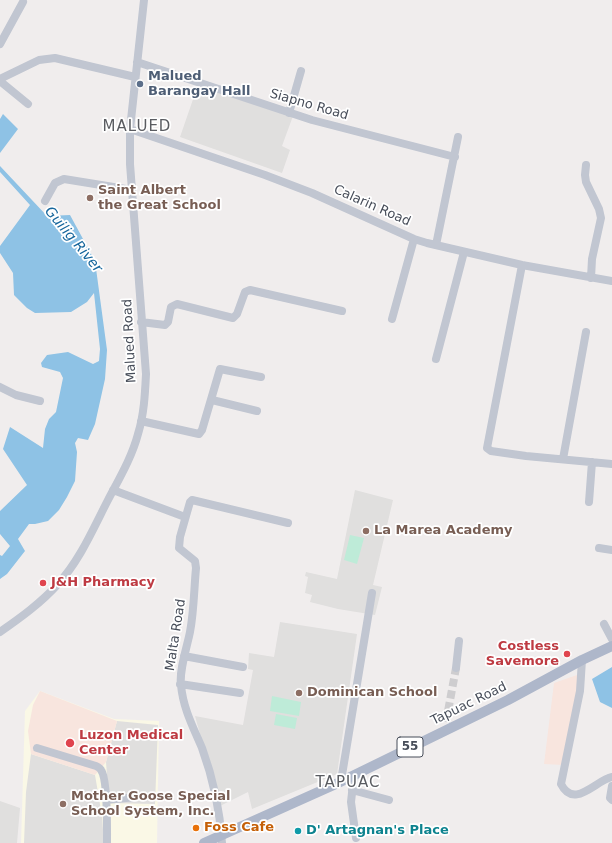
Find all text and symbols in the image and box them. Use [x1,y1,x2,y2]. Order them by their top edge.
place label: Malued Barangay Hall [148,69,250,100]
marker: Malued Barangay Hall [135,79,145,89]
street label: Siapno Road [268,86,350,124]
district label: MALUED [103,118,171,136]
street label: Calarin Road [331,182,413,230]
place label: Saint Albert the Great School [98,183,221,214]
marker: Saint Albert the Great School [85,193,95,203]
water label: Guilig River [41,204,105,276]
street label: Malued Road [120,299,140,383]
place label: La Marea Academy [374,523,512,539]
marker: La Marea Academy [361,526,371,536]
place label: J&H Pharmacy [51,575,155,591]
marker: J&H Pharmacy [38,578,48,588]
street label: Malta Road [163,598,189,672]
place label: Costless Savemore [486,639,559,670]
marker: Costless Savemore [562,649,572,659]
street label: Tapuac Road [429,679,509,729]
place label: Dominican School [307,685,437,701]
marker: Dominican School [294,688,304,698]
place label: Luzon Medical Center [79,728,183,759]
marker: Luzon Medical Center [64,737,76,749]
road number: 55 [397,737,423,757]
district label: TAPUAC [316,774,380,792]
place label: Mother Goose Special School System, Inc. [71,789,231,820]
marker: Mother Goose Special School System, Inc. [58,799,68,809]
place label: Foss Cafe [204,820,274,836]
marker: Foss Cafe [191,823,201,833]
place label: D' Artagnan's Place [306,823,449,839]
marker: D' Artagnan's Place [293,826,303,836]

